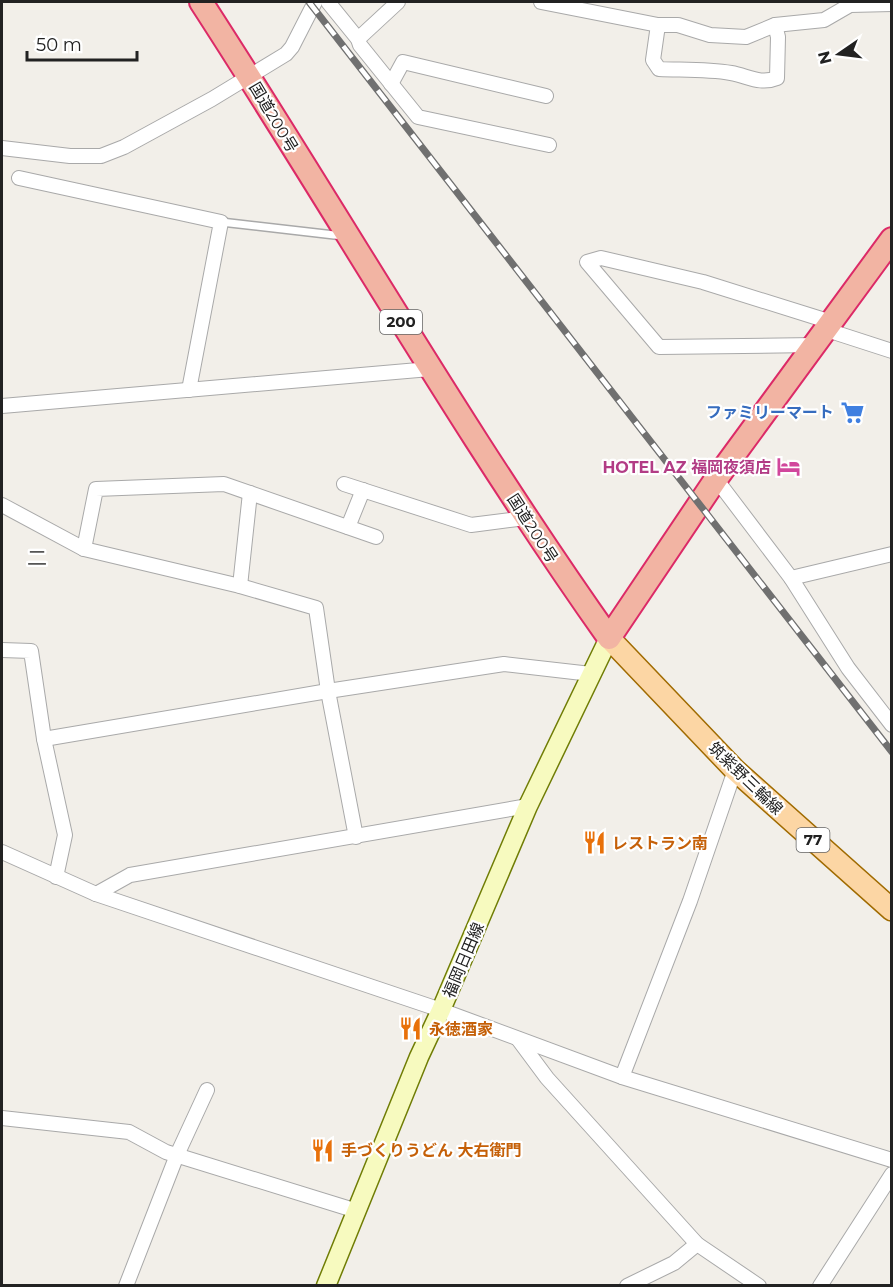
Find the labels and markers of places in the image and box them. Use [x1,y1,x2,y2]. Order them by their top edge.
supermarket icon: ファミリーマート [839,399,865,425]
place label: ファミリーマート [706,403,834,422]
hotel icon: HOTEL AZ 福岡夜須店 [776,454,802,480]
place label: HOTEL AZ 福岡夜須店 [602,458,771,477]
restaurant icon: レストラン南 [581,830,607,856]
place label: レストラン南 [612,834,708,853]
restaurant icon: 永徳酒家 [398,1016,424,1042]
place label: 永徳酒家 [429,1020,493,1039]
restaurant icon: 手づくりうどん 大右衛門 [310,1137,336,1163]
place label: 手づくりうどん 大右衛門 [341,1141,522,1160]

